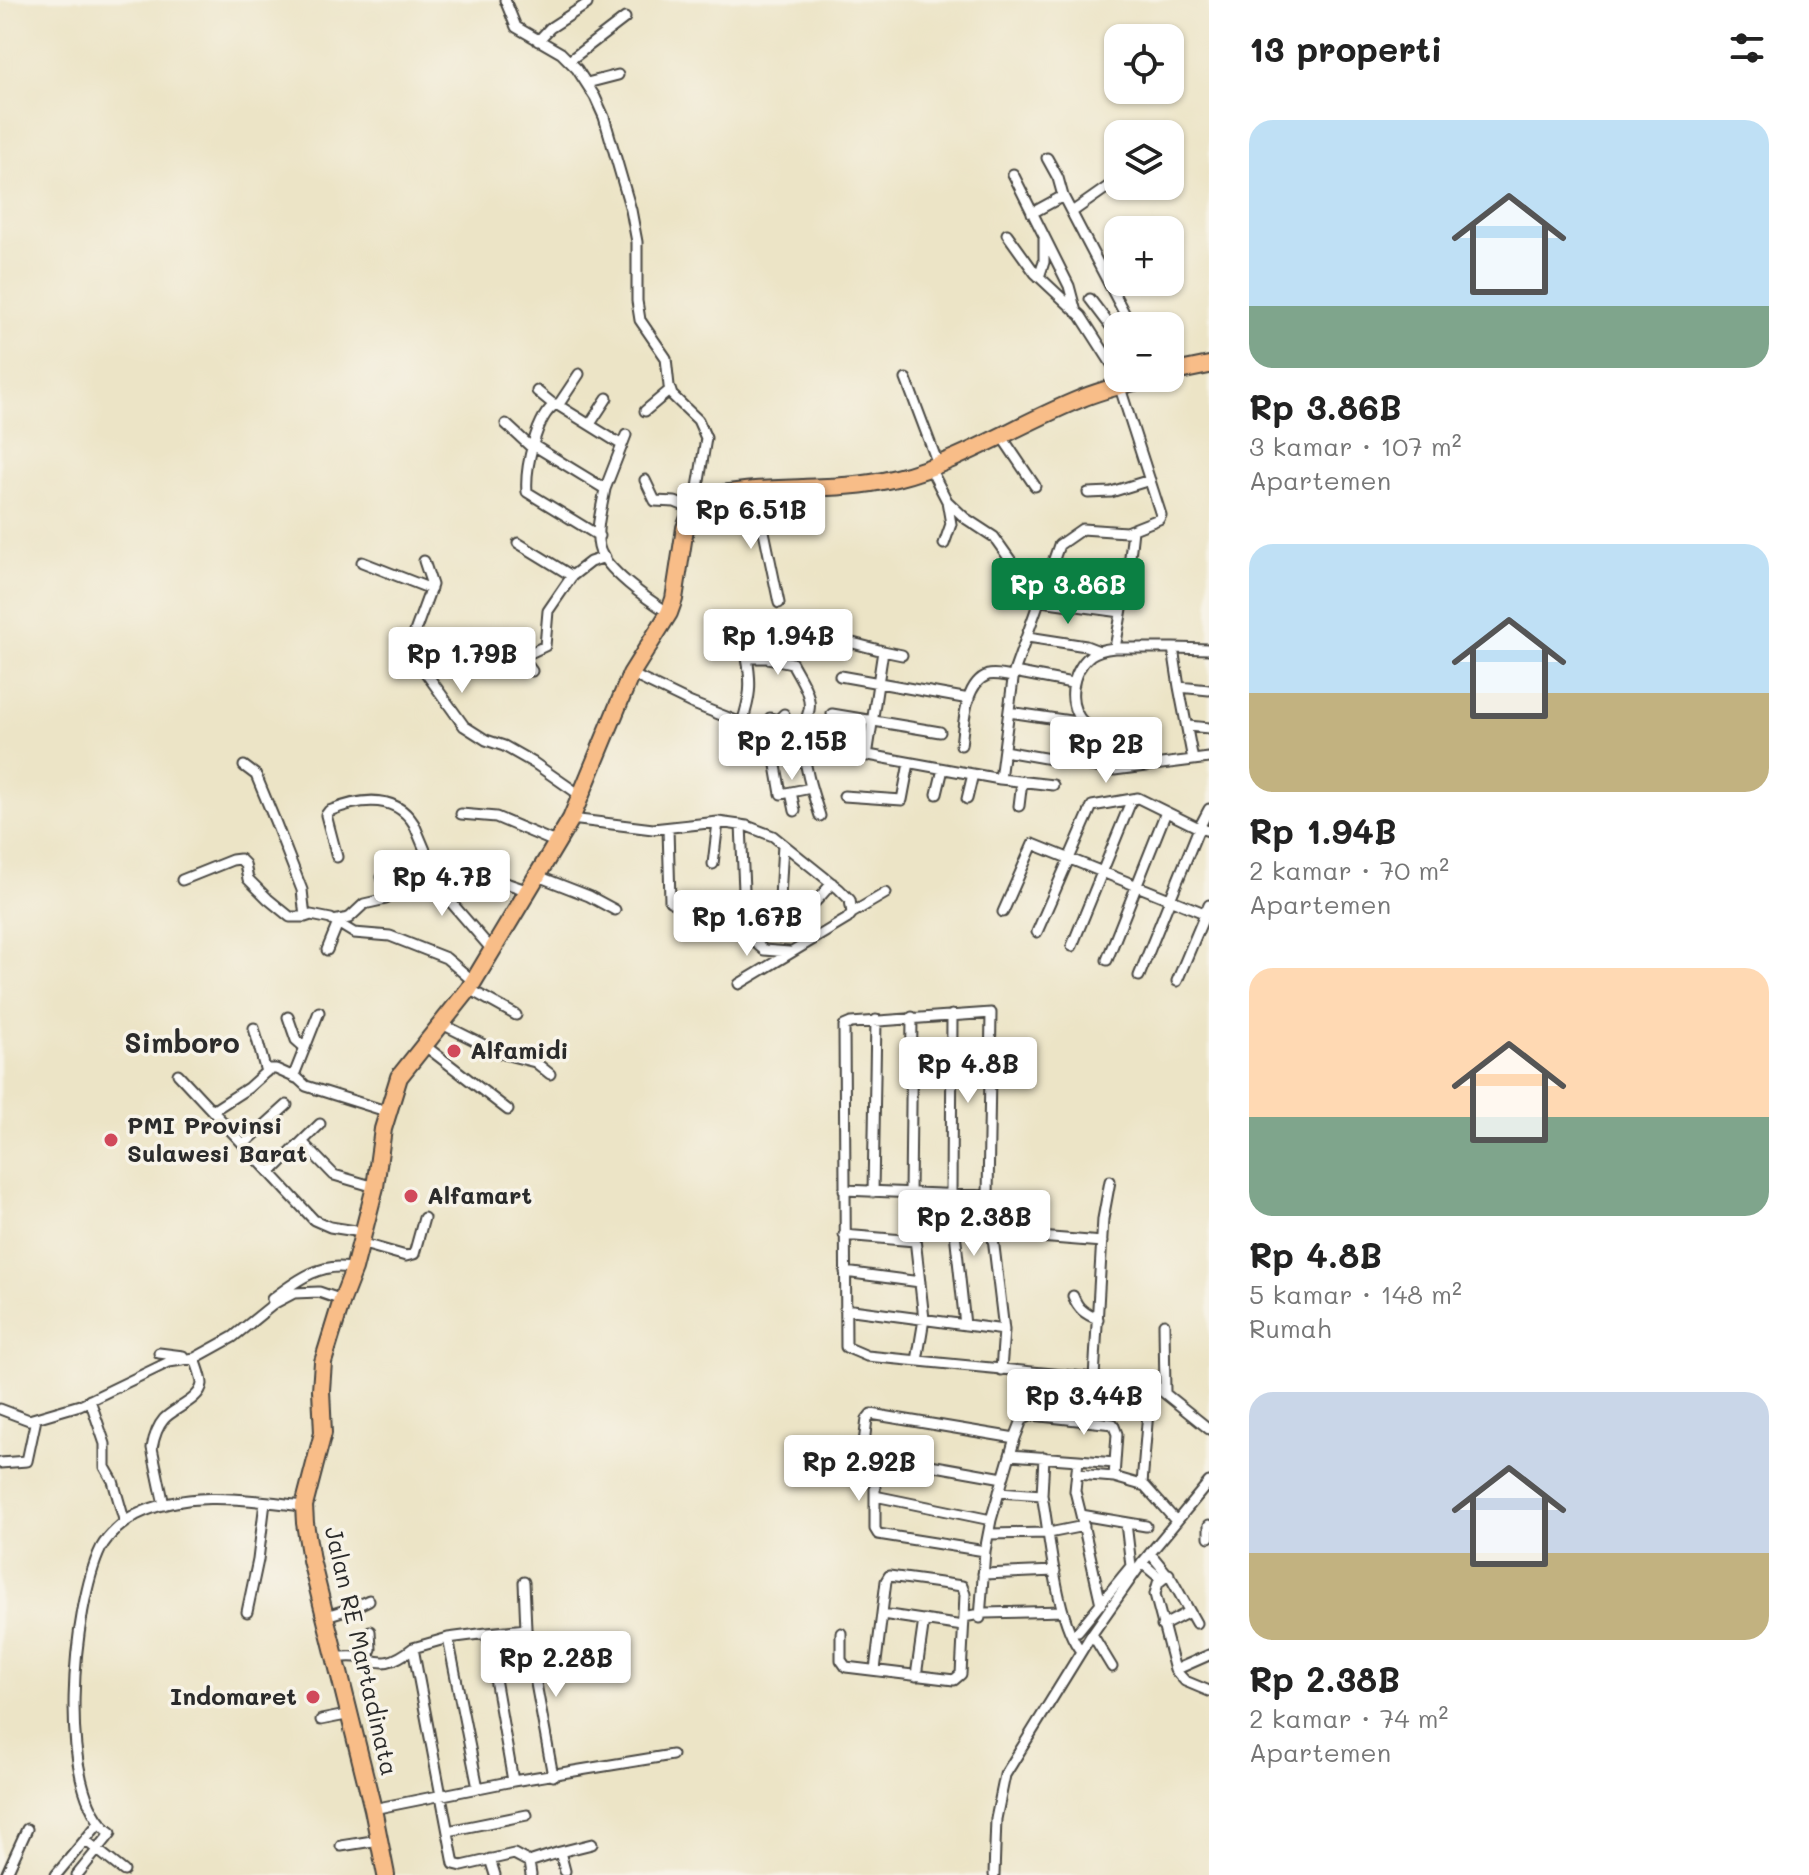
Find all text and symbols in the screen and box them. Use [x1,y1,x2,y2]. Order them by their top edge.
map controls [1104,24,1184,392]
button: locate [1104,24,1184,104]
text: 13 properti [1249,26,1442,71]
icon: filters [1725,26,1769,70]
button: layers [1104,120,1184,200]
icon: home [1437,172,1581,316]
button: + [1104,216,1184,296]
button: − [1104,312,1184,392]
text: Rp 3.86B [1249,384,1402,429]
text: 3 kamar · 107 m² [1249,429,1462,463]
text: Apartemen [1249,463,1391,497]
pin: Rp 6.51B [668,483,834,551]
text: Rp 6.51B [695,492,807,526]
pin: Rp 3.86B [985,558,1151,626]
text: Rp 3.86B [1010,567,1126,601]
icon: home [1437,596,1581,740]
pin: Rp 1.94B [695,609,861,677]
text: Rp 1.94B [722,618,834,652]
pin: Rp 1.79B [379,627,545,695]
text: Rp 1.79B [407,636,517,670]
pin: Rp 2.15B [709,714,875,782]
pin: Rp 2B [1050,717,1162,785]
text: Rp 2.15B [737,723,847,757]
text: Rp 2B [1068,726,1144,760]
text: Rp 1.94B [1249,808,1397,853]
pin: Rp 4.7B [368,850,516,918]
text: 2 kamar · 70 m² [1249,853,1449,887]
text: Rp 4.7B [392,859,492,893]
text: Apartemen [1249,887,1391,921]
pin: Rp 1.67B [664,890,830,958]
text: Rp 1.67B [692,899,803,933]
icon: home [1437,1020,1581,1164]
district label: Simboro [124,1024,240,1060]
place label: Alfamidi [470,1034,569,1065]
pin: Rp 4.8B [894,1037,1042,1105]
marker: Alfamidi [445,1042,463,1060]
text: Rp 4.8B [917,1046,1019,1080]
place label: PMI Provinsi Sulawesi Barat [127,1109,307,1168]
marker: PMI Provinsi Sulawesi Barat [102,1131,120,1149]
place label: Alfamart [427,1179,532,1210]
marker: Alfamart [402,1187,420,1205]
pin: Rp 2.38B [891,1190,1057,1258]
text: Rp 2.38B [916,1199,1032,1233]
text: Rp 4.8B [1249,1232,1382,1277]
text: 5 kamar · 148 m² [1249,1277,1462,1311]
text: Rumah [1249,1311,1331,1345]
pin: Rp 3.44B [1001,1369,1167,1437]
text: Rp 3.44B [1025,1378,1143,1412]
pin: Rp 2.92B [776,1435,942,1503]
text: Rp 2.92B [802,1444,916,1478]
icon: home [1437,1444,1581,1588]
street label: Jalan RE Martadinata [319,1523,406,1778]
pin: Rp 2.28B [473,1631,639,1699]
text: Rp 2.28B [499,1640,613,1674]
text: Rp 2.38B [1249,1656,1400,1701]
place label: Indomaret [170,1680,297,1711]
marker: Indomaret [304,1688,322,1706]
text: 2 kamar · 74 m² [1249,1701,1448,1735]
text: Apartemen [1249,1735,1391,1769]

